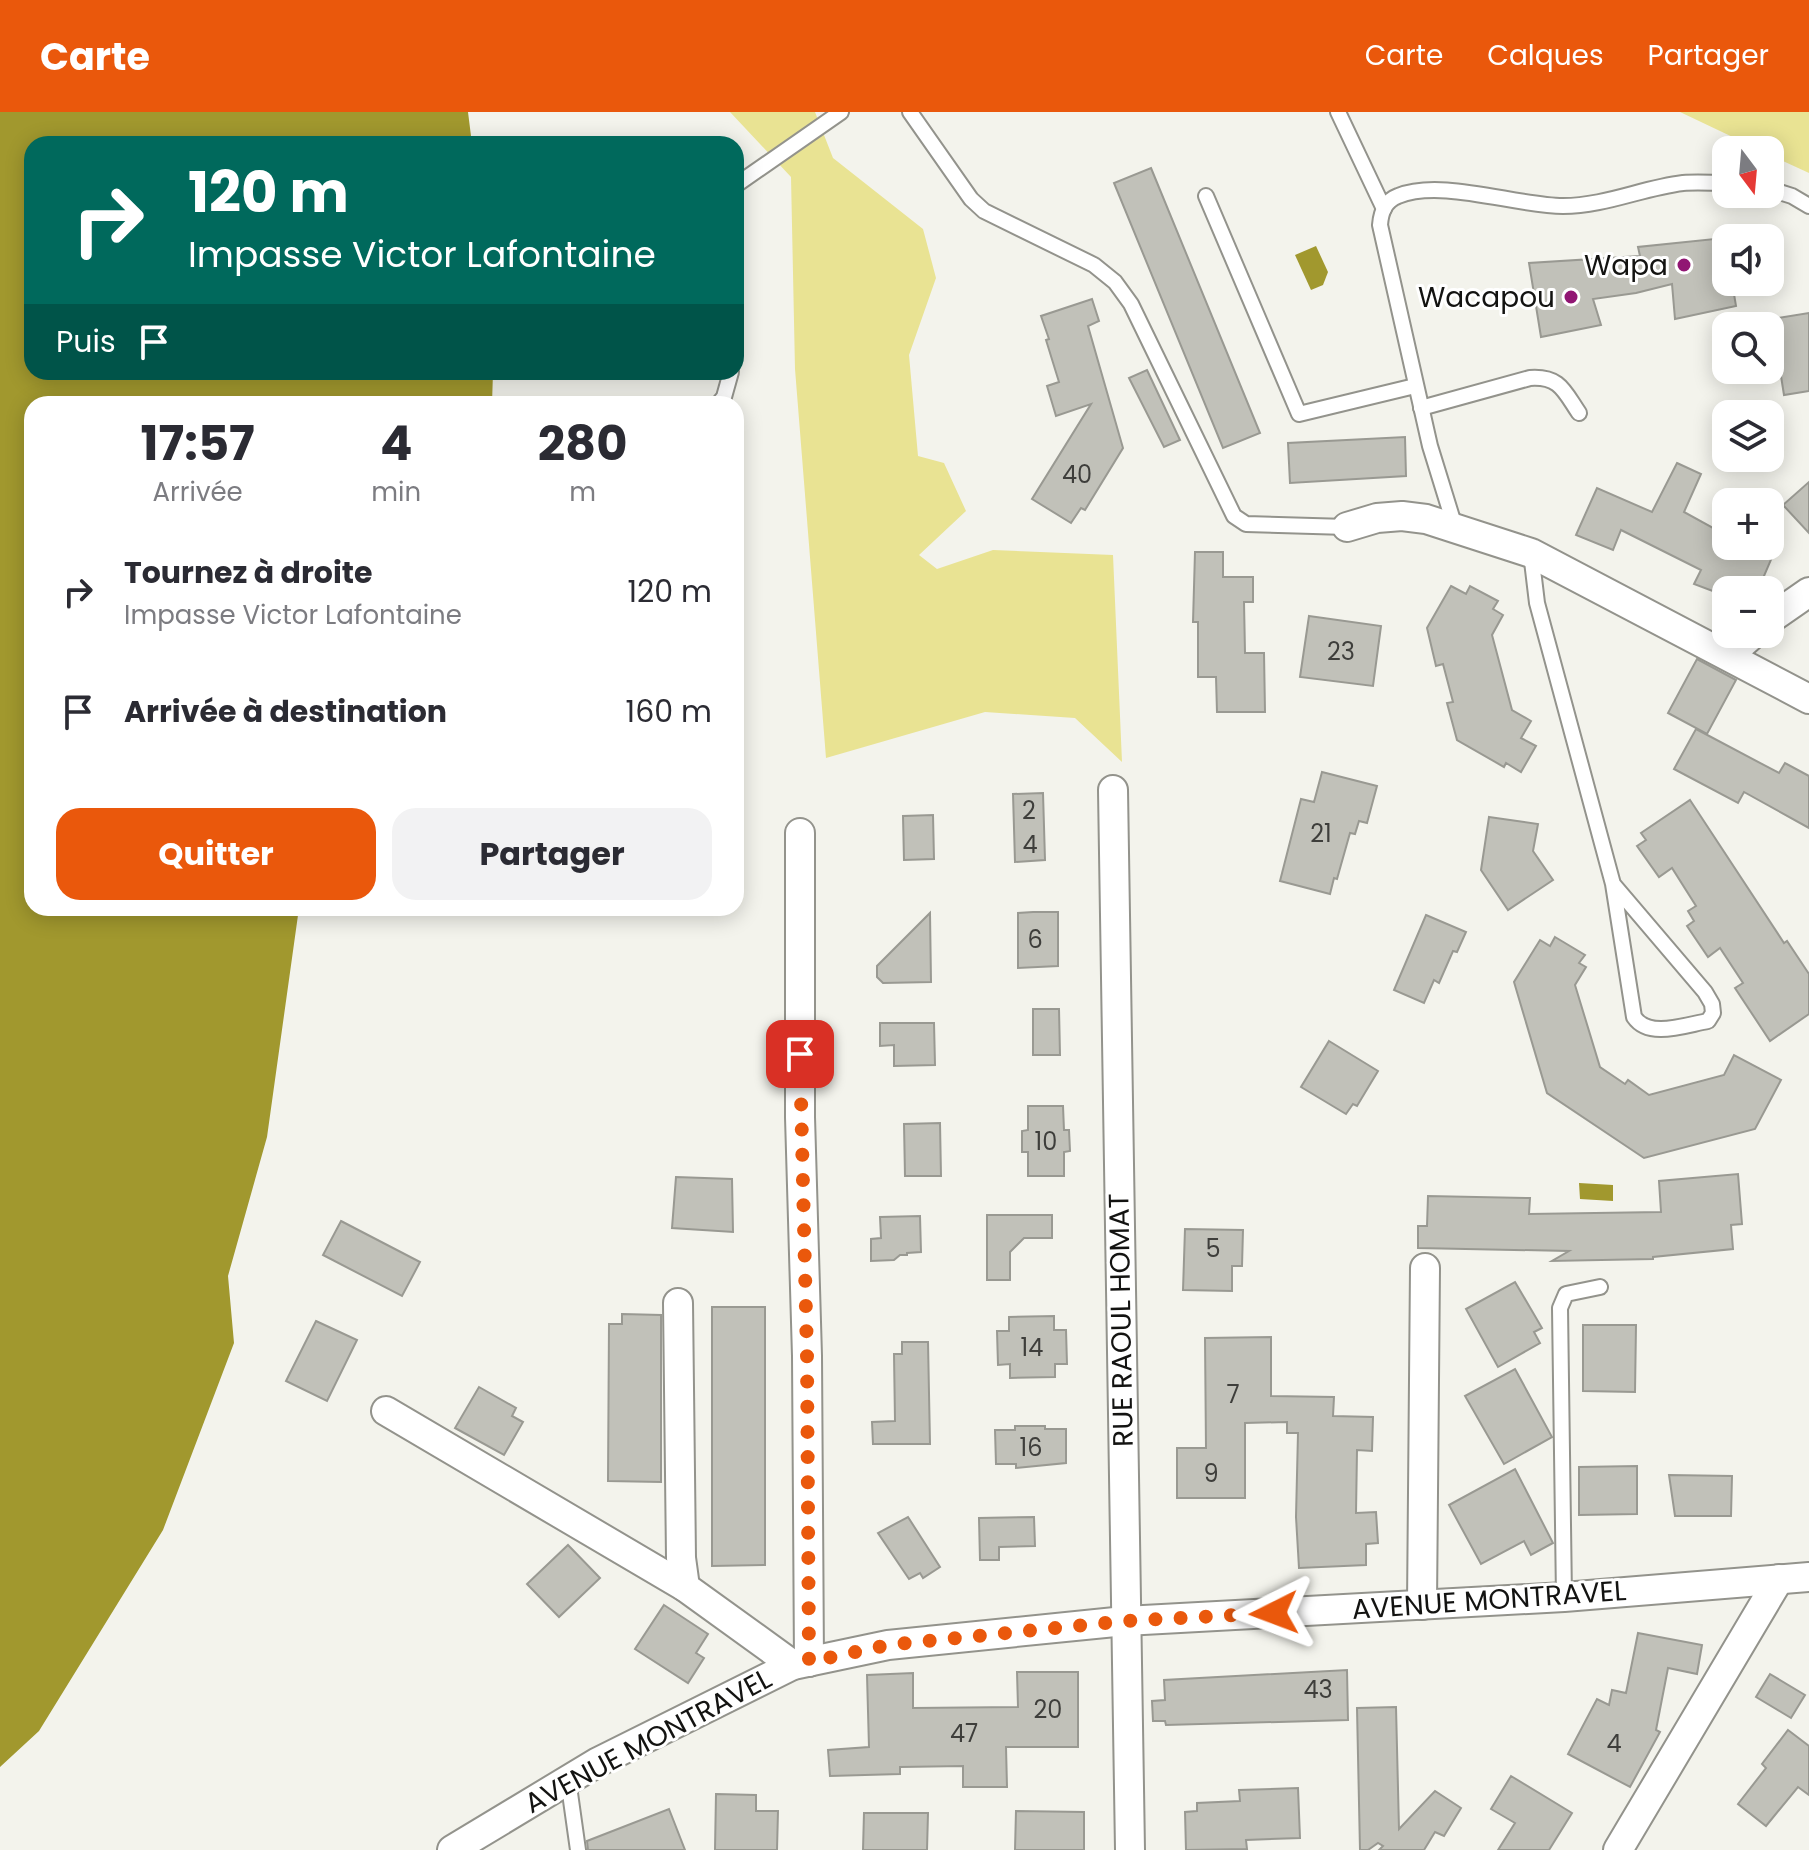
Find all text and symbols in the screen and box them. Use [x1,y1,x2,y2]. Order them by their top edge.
text: Carte [40,30,150,83]
text: Carte [1365,36,1443,75]
text: Calques [1487,36,1604,75]
text: Partager [1648,36,1769,75]
north arrow [1712,136,1784,208]
map controls [1712,136,1784,648]
text: 120 m [188,153,349,232]
icon: right [56,168,160,272]
button: sound [1712,224,1784,296]
text: Impasse Victor Lafontaine [188,229,656,280]
place label: Wapa [1584,246,1668,285]
marker: Wapa [1675,256,1693,274]
place label: Wacapou [1418,278,1555,317]
marker: Wacapou [1562,288,1580,306]
button: search [1712,312,1784,384]
text: Puis [56,320,116,363]
icon: arrive [132,320,176,364]
button: layers [1712,400,1784,472]
text: 17:57 [141,410,255,477]
text: 4 [380,410,412,477]
text: 280 [538,410,627,477]
house number: 40 [1062,458,1092,491]
text: Arrivée [153,474,243,510]
text: min [371,474,421,510]
text: m [569,474,596,510]
button: + [1712,488,1784,560]
text: Tournez à droite [124,551,372,594]
icon: right [56,570,100,614]
text: 120 m [627,570,712,613]
button: − [1712,576,1784,648]
text: Impasse Victor Lafontaine [124,597,462,633]
house number: 23 [1327,635,1355,668]
icon: arrive [56,690,100,734]
text: Arrivée à destination [124,690,447,733]
text: 160 m [626,690,712,733]
house number: 2 [1022,794,1036,827]
button: Quitter [56,808,376,900]
button: Partager [392,808,712,900]
house number: 21 [1310,817,1332,850]
house number: 4 [1022,828,1038,861]
house number: 6 [1027,923,1043,956]
pin [766,1020,834,1088]
icon: arrive [778,1032,822,1076]
house number: 10 [1035,1125,1057,1158]
street label: RUE RAOUL HOMAT [1099,1193,1143,1447]
house number: 5 [1205,1232,1221,1265]
house number: 14 [1021,1331,1043,1364]
house number: 7 [1226,1378,1240,1411]
house number: 16 [1020,1431,1042,1464]
house number: 9 [1203,1457,1219,1490]
position arrow [1232,1571,1316,1655]
street label: AVENUE MONTRAVEL [1351,1571,1627,1629]
street label: AVENUE MONTRAVEL [518,1659,778,1823]
house number: 43 [1303,1673,1333,1706]
house number: 20 [1034,1693,1062,1726]
house number: 47 [950,1717,978,1750]
house number: 4 [1606,1727,1622,1760]

